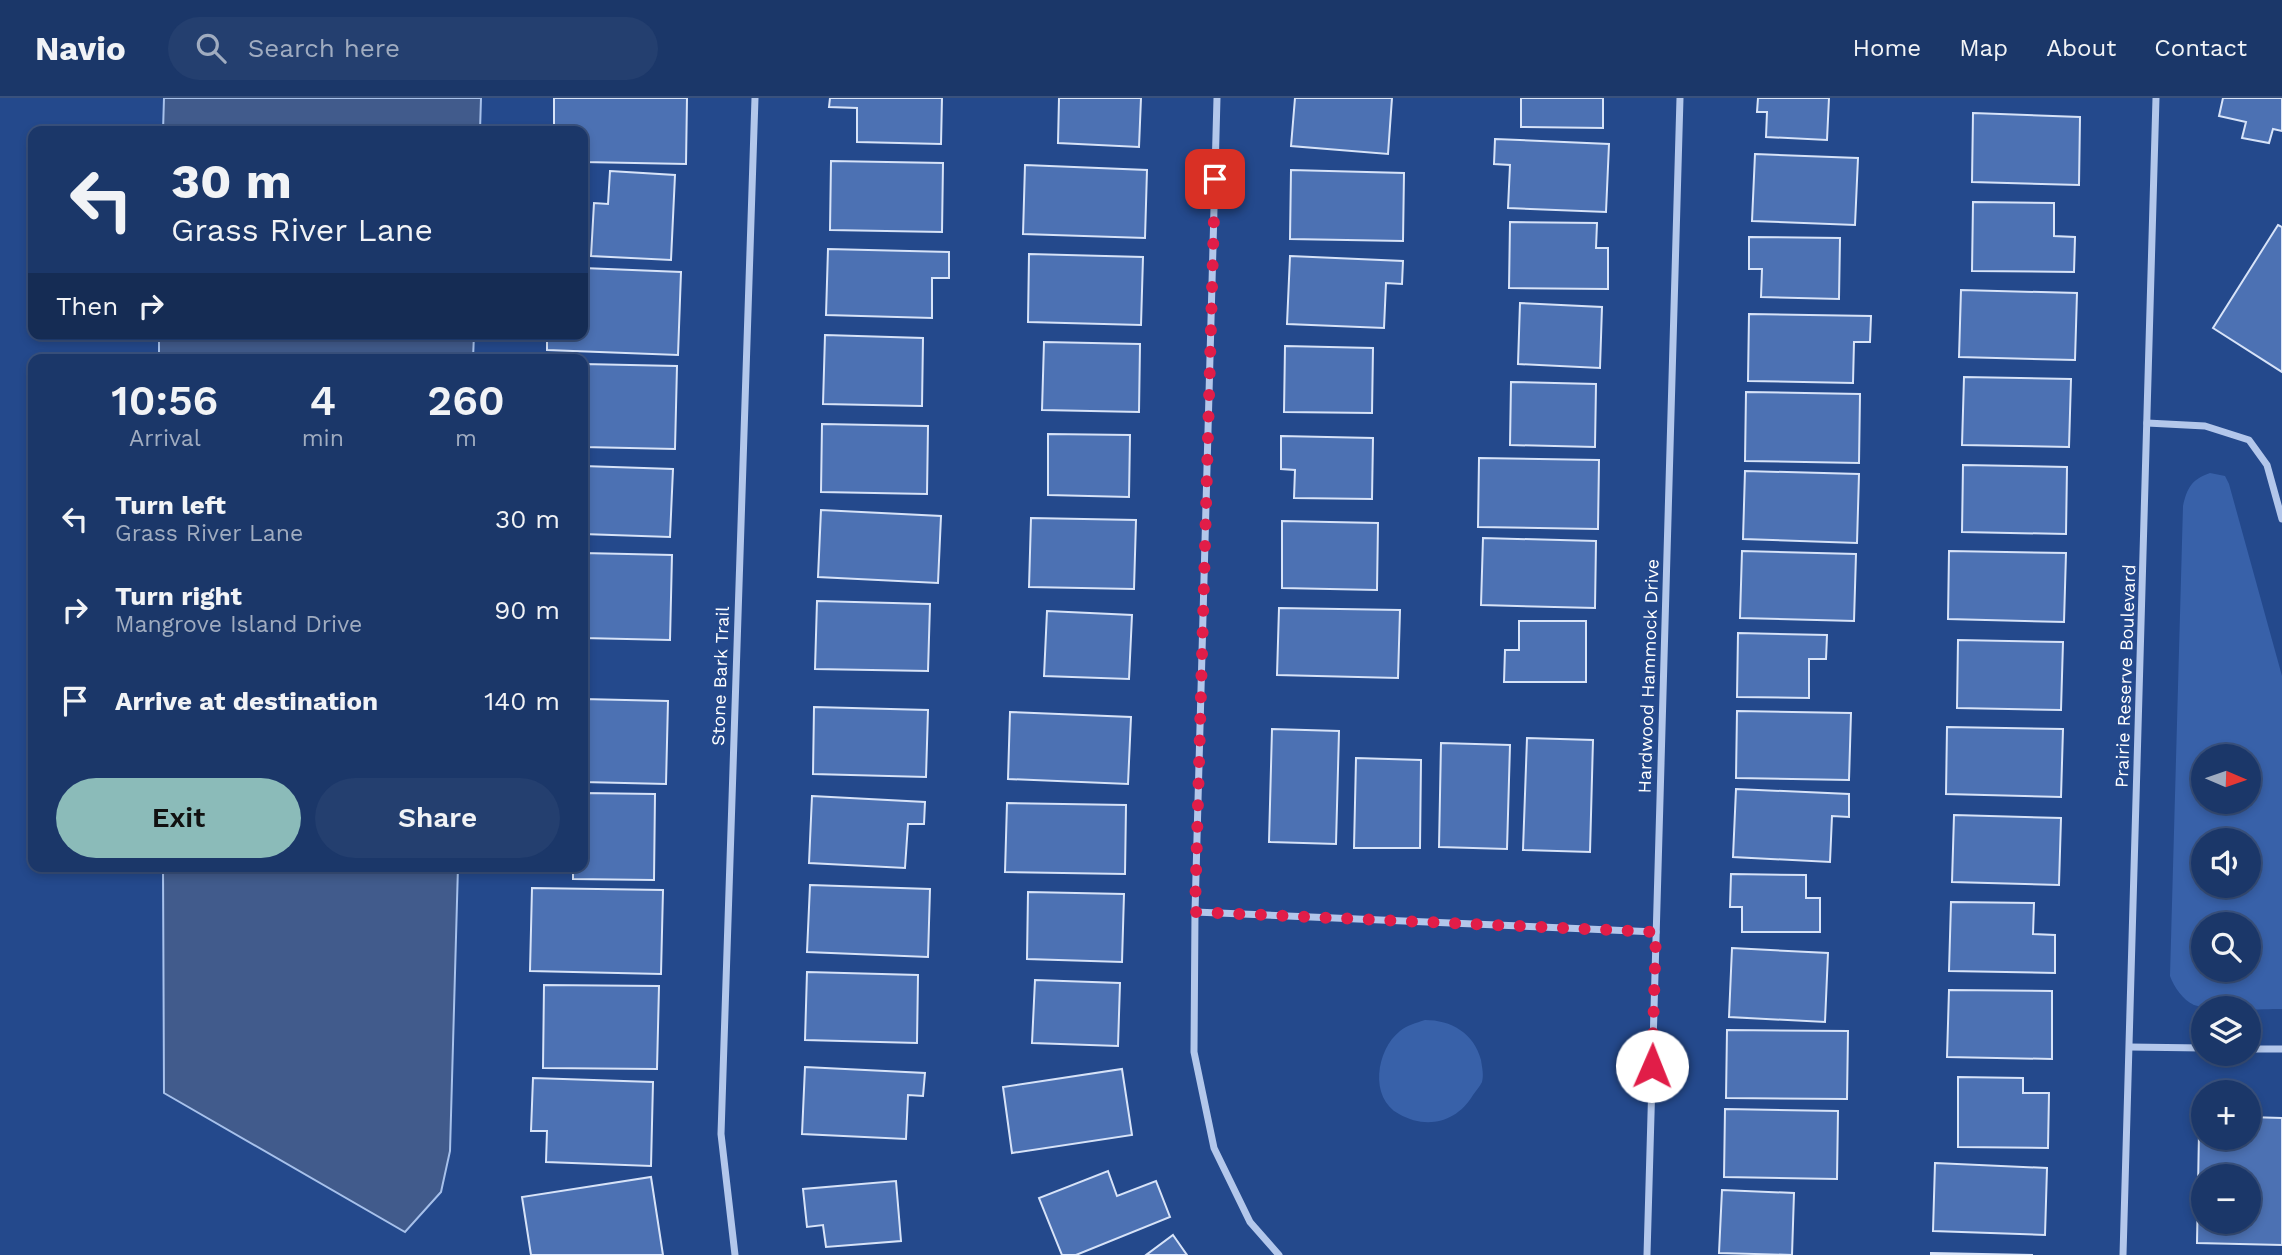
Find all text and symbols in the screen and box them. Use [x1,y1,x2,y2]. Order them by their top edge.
search box [168,17,658,80]
text: Navio [35,29,126,68]
icon: search [192,29,230,67]
text: Search here [248,33,400,63]
text: Home [1853,34,1921,62]
text: Map [1959,34,2008,62]
text: About [2046,34,2116,62]
text: Contact [2154,34,2247,62]
pin [1185,149,1245,209]
text: 30 m [171,152,292,210]
icon: left [56,154,147,245]
icon: arrive [1196,160,1234,198]
text: Grass River Lane [171,211,433,249]
icon: right [132,287,170,325]
text: Then [56,291,118,321]
text: 10:56 [111,376,218,425]
text: 4 [310,376,336,425]
text: 260 [427,376,505,425]
text: Arrival [129,425,201,452]
text: min [302,425,344,452]
text: m [455,425,477,452]
text: Turn left [115,490,226,520]
icon: left [56,500,94,538]
text: 30 m [495,504,560,534]
text: Grass River Lane [115,520,303,547]
street label: Hardwood Hammock Drive [1633,558,1663,794]
street label: Prairie Reserve Boulevard [2111,564,2139,788]
text: Turn right [115,581,242,611]
icon: right [56,591,94,629]
text: 90 m [494,595,560,625]
street label: Stone Bark Trail [707,605,733,746]
text: Mangrove Island Drive [115,611,362,638]
icon: arrive [56,682,94,720]
text: Arrive at destination [115,686,378,716]
text: 140 m [484,686,560,716]
north arrow [2191,744,2261,814]
map controls [2191,744,2261,1234]
button: Exit [56,778,301,858]
button: Share [315,778,560,858]
button: sound [2191,828,2261,898]
button: search [2191,912,2261,982]
button: layers [2191,996,2261,1066]
position arrow [1615,1029,1689,1103]
button: + [2191,1080,2261,1150]
button: − [2191,1164,2261,1234]

